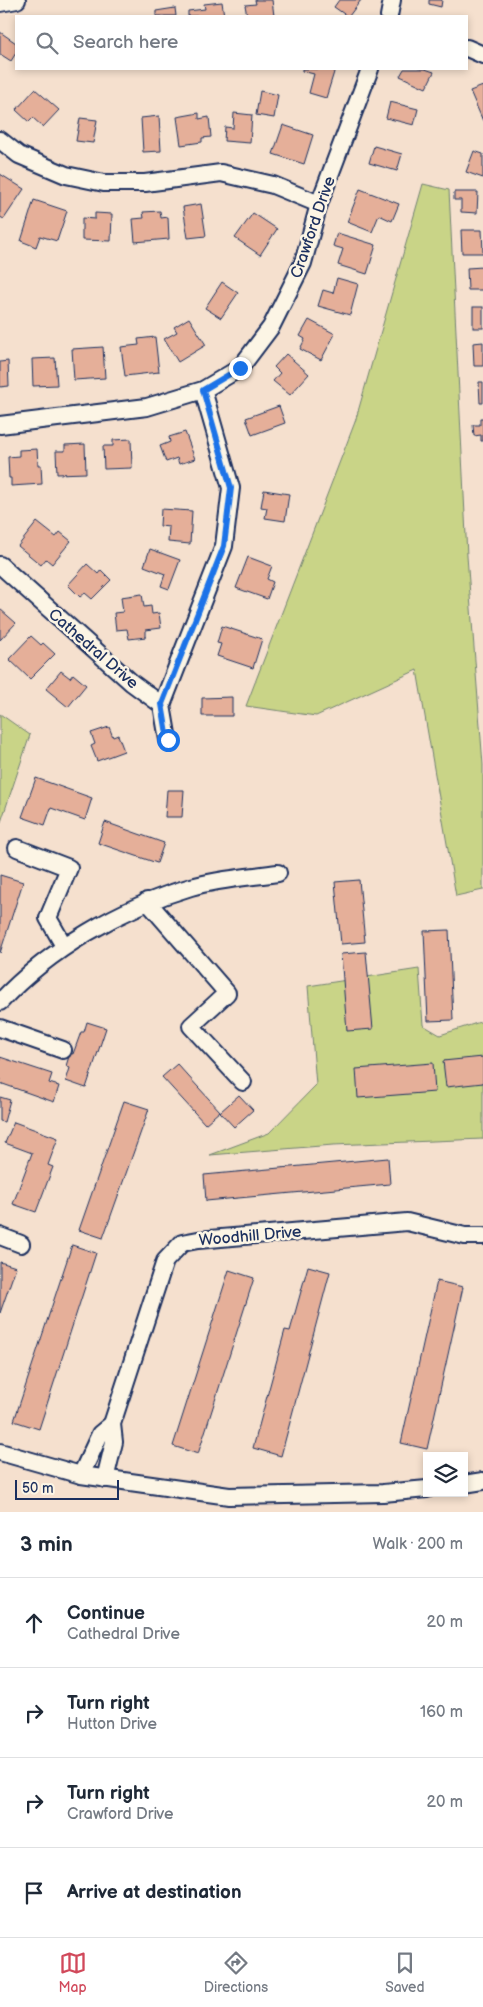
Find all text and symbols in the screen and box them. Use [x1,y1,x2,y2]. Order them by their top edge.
search box [15,15,468,70]
icon: search [33,29,61,57]
text: Search here [73,31,178,54]
street label: Crawford Drive [287,174,340,281]
route end [229,357,252,380]
street label: Cathedral Drive [44,605,142,694]
route start [157,729,180,752]
street label: Woodhill Drive [198,1223,303,1250]
map controls [423,1452,468,1497]
button: layers [423,1452,468,1497]
scale bar [15,1477,119,1500]
text: 50 m [22,1480,54,1497]
text: 3 min [20,1532,73,1557]
text: Walk · 200 m [373,1535,463,1554]
text: Continue [67,1602,145,1625]
icon: ahead [20,1609,48,1637]
text: 20 m [427,1613,463,1632]
text: Cathedral Drive [67,1625,180,1644]
text: Turn right [67,1692,150,1715]
icon: right [20,1699,48,1727]
text: 160 m [420,1703,463,1722]
text: Hutton Drive [67,1715,157,1734]
text: Turn right [67,1782,150,1805]
icon: right [20,1789,48,1817]
text: 20 m [427,1793,463,1812]
text: Crawford Drive [67,1805,174,1824]
icon: arrive [20,1879,48,1907]
text: Arrive at destination [67,1881,242,1904]
tab: Map [59,1949,87,1996]
tab: Directions [204,1949,268,1996]
tab: Saved [385,1949,424,1996]

